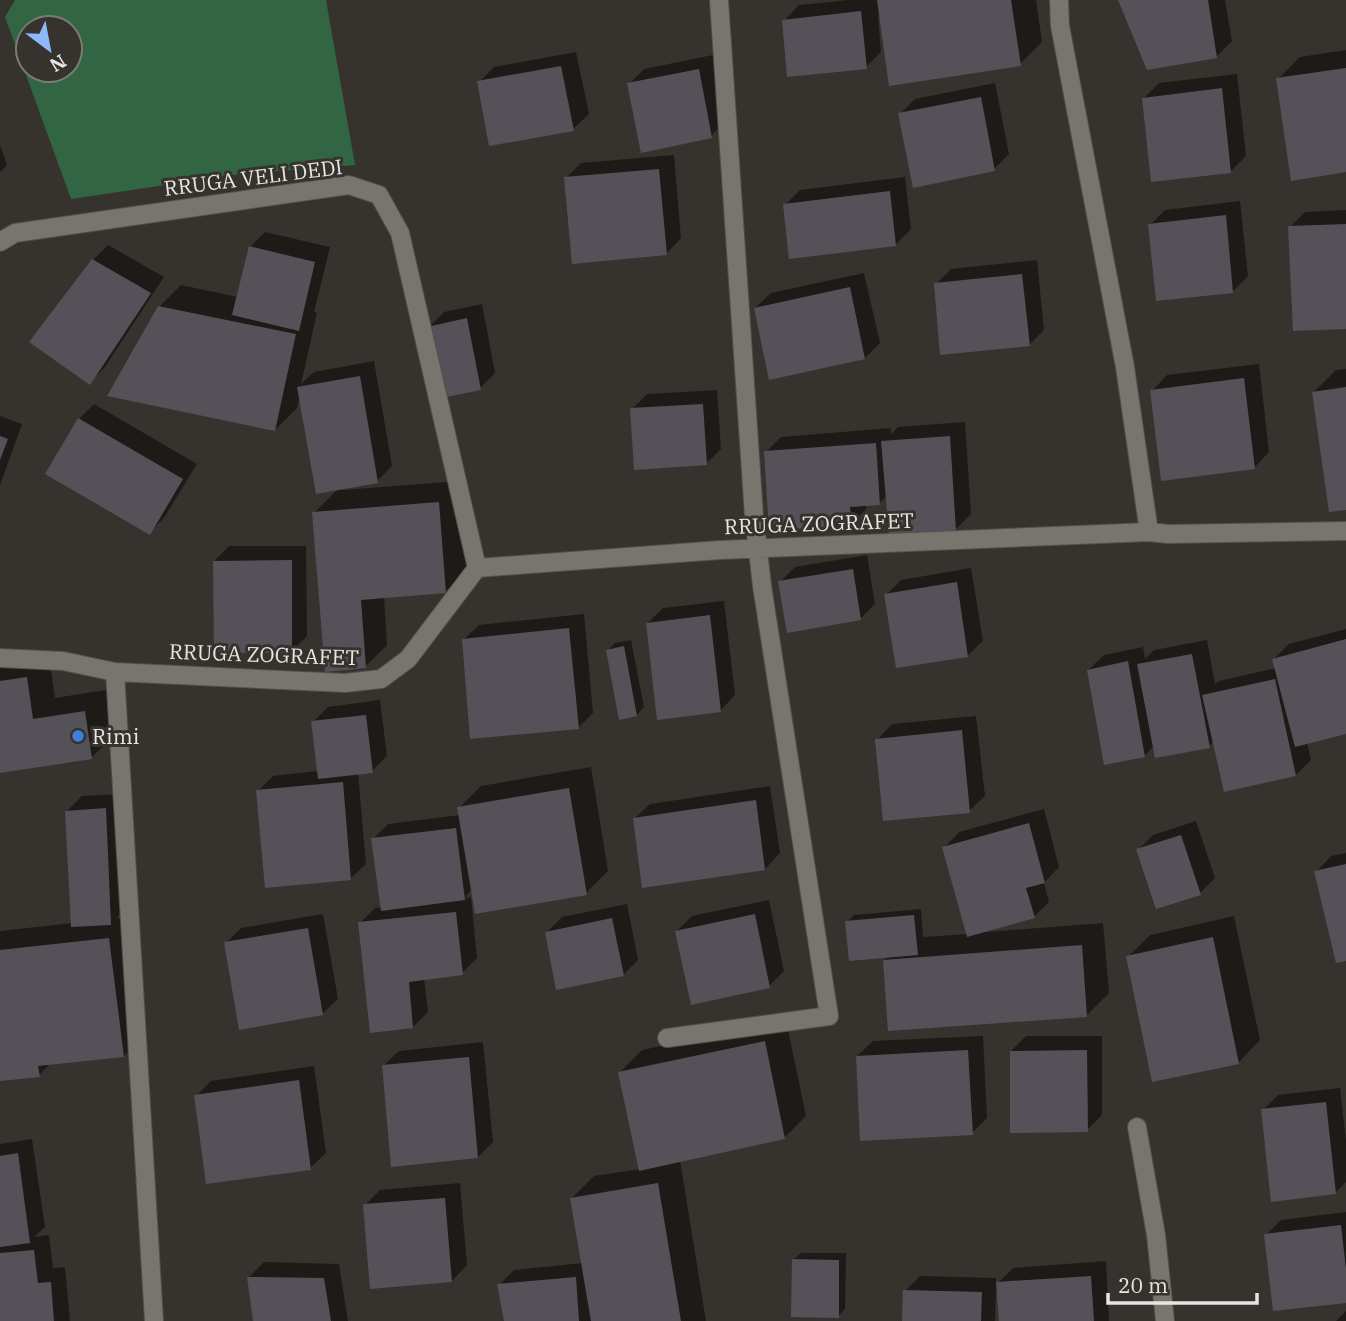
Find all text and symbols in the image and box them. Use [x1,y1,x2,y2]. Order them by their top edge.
north arrow [14,14,84,84]
text: N [45,49,71,78]
street label: RRUGA VELI DEDI [162,152,344,202]
street label: RRUGA ZOGRAFET [724,506,914,540]
street label: RRUGA ZOGRAFET [169,637,359,671]
place label: Rimi [92,722,139,750]
marker: Rimi [70,728,86,744]
scale bar [1108,1262,1257,1306]
text: 20 m [1118,1271,1168,1299]

